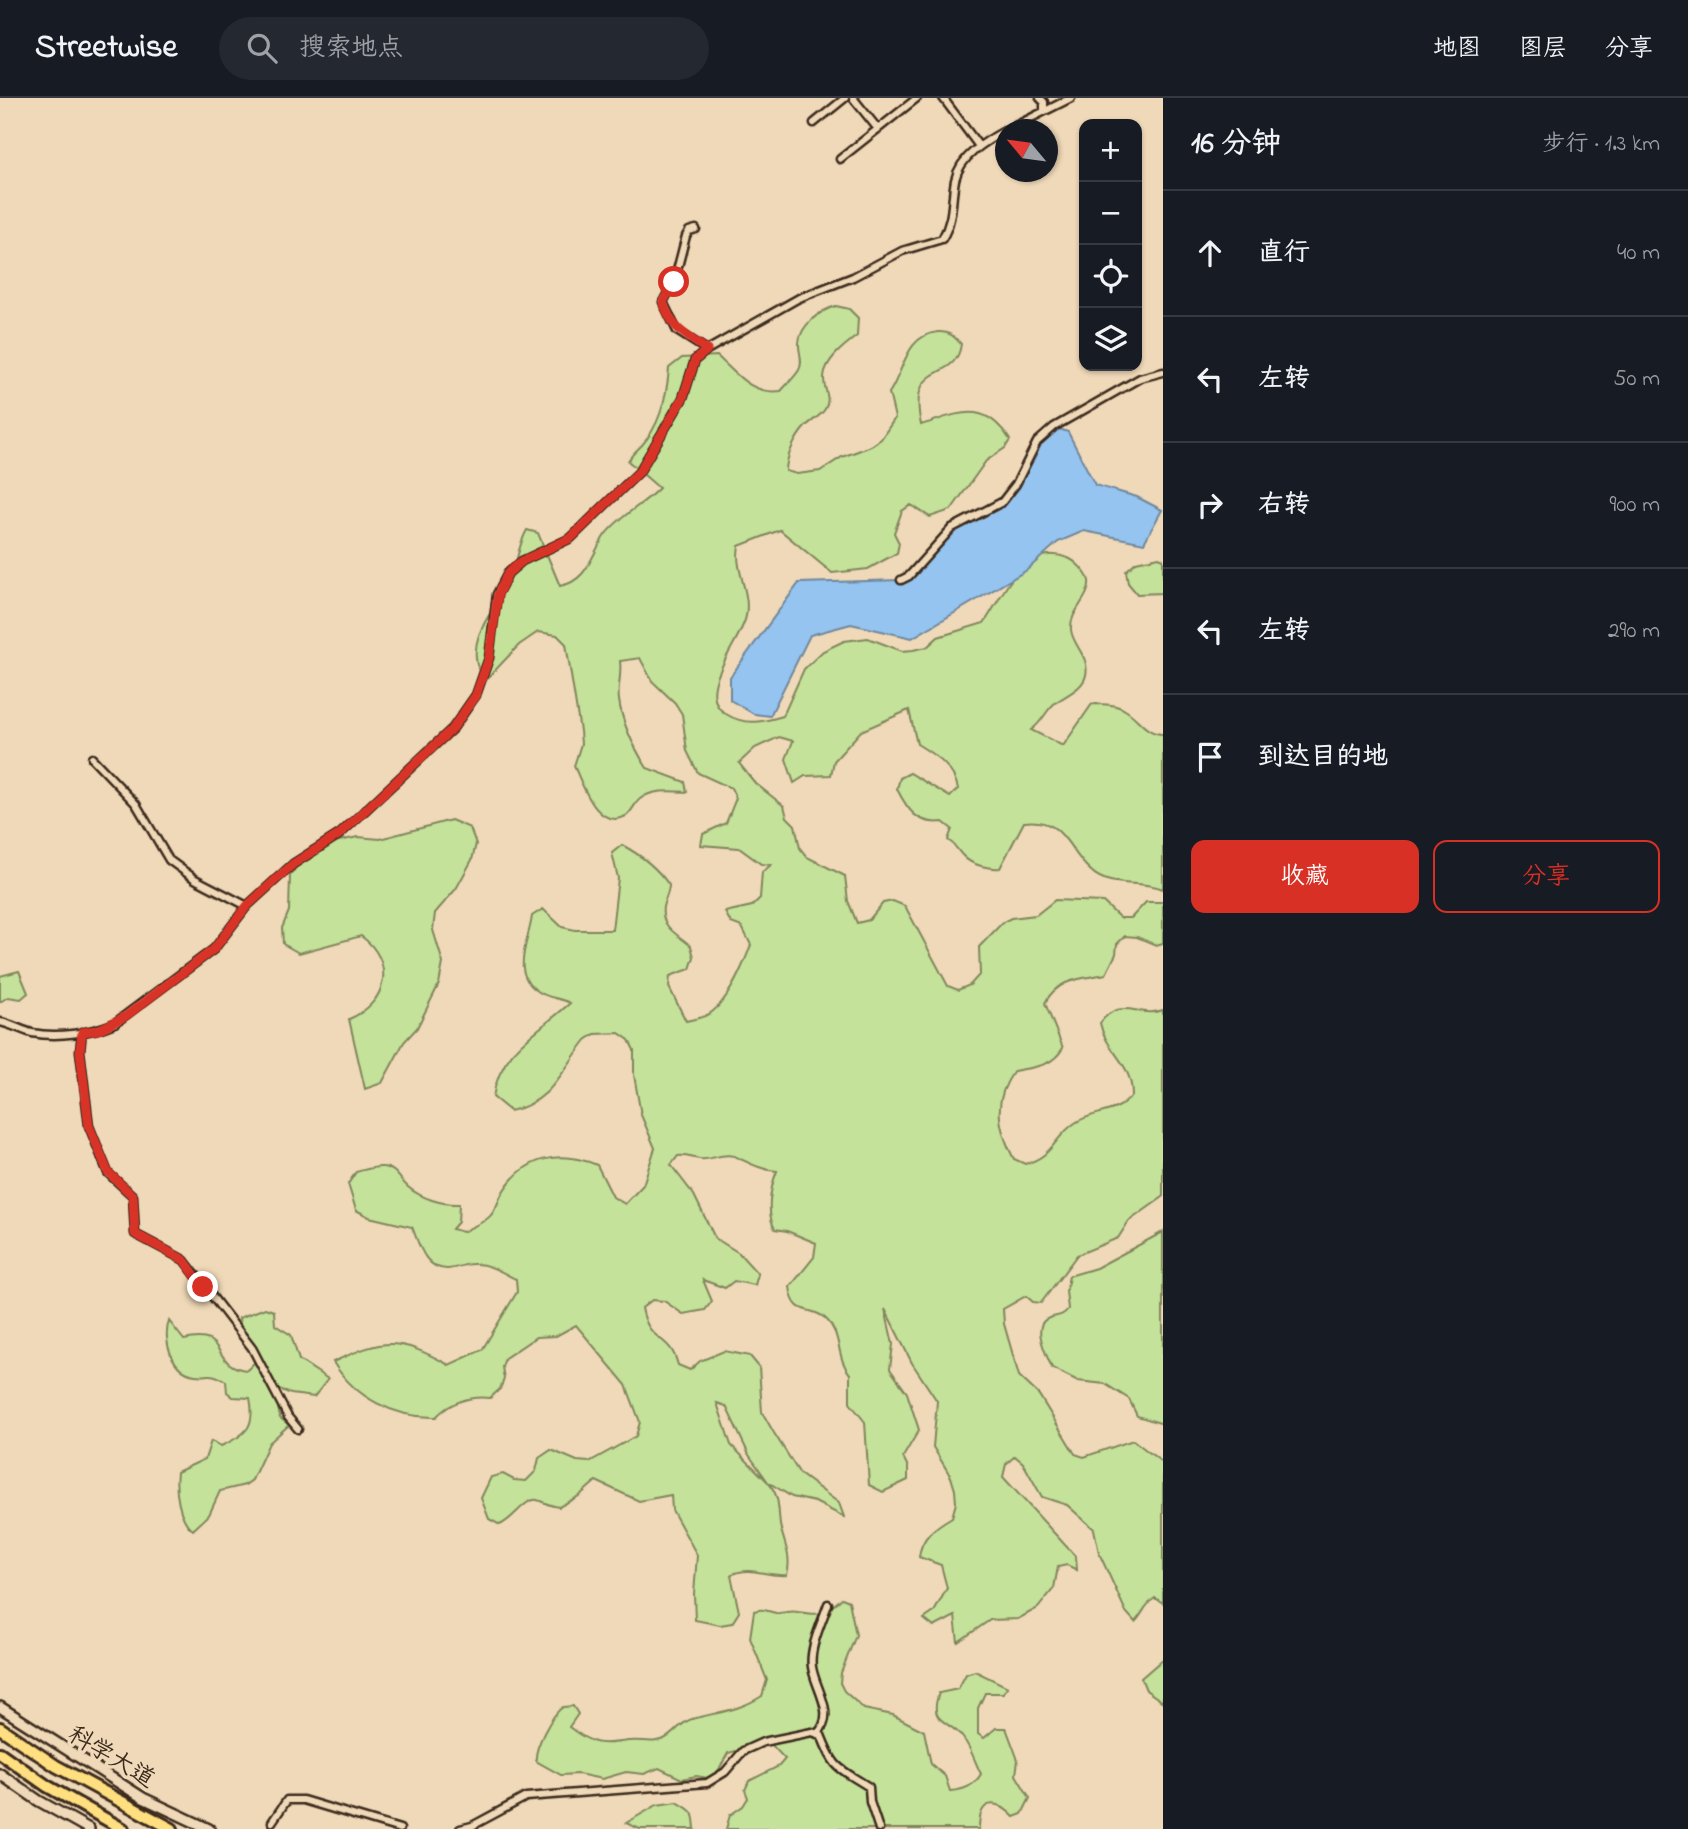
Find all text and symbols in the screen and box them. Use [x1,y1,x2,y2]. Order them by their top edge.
search box [219,17,709,80]
text: Streetwise [35,24,177,72]
icon: search [243,29,281,67]
text: 搜索地点 [299,30,403,68]
text: 地图 [1433,32,1481,67]
text: 图层 [1519,32,1567,67]
text: 分享 [1605,32,1653,67]
north arrow [995,119,1058,182]
map controls [1079,119,1142,371]
button: + [1079,119,1142,182]
text: 16 分钟 [1191,123,1281,167]
text: 步行 · 1.3 km [1542,128,1660,161]
button: − [1079,182,1142,245]
icon: ahead [1191,234,1229,272]
text: 直行 [1258,235,1310,273]
text: 40 m [1617,237,1660,270]
button: locate [1079,245,1142,308]
route start [658,266,689,297]
button: layers [1079,308,1142,371]
icon: left [1191,360,1229,398]
text: 左转 [1258,361,1310,399]
text: 50 m [1613,363,1660,396]
icon: right [1191,486,1229,524]
text: 右转 [1258,487,1310,525]
text: 900 m [1610,489,1660,522]
icon: left [1191,612,1229,650]
text: 左转 [1258,613,1310,651]
text: 290 m [1608,615,1660,648]
icon: arrive [1191,738,1229,776]
text: 到达目的地 [1258,739,1388,777]
button: 收藏 [1191,840,1419,913]
button: 分享 [1433,840,1660,913]
route end [187,1271,218,1302]
street label: 科学大道 [61,1718,161,1798]

